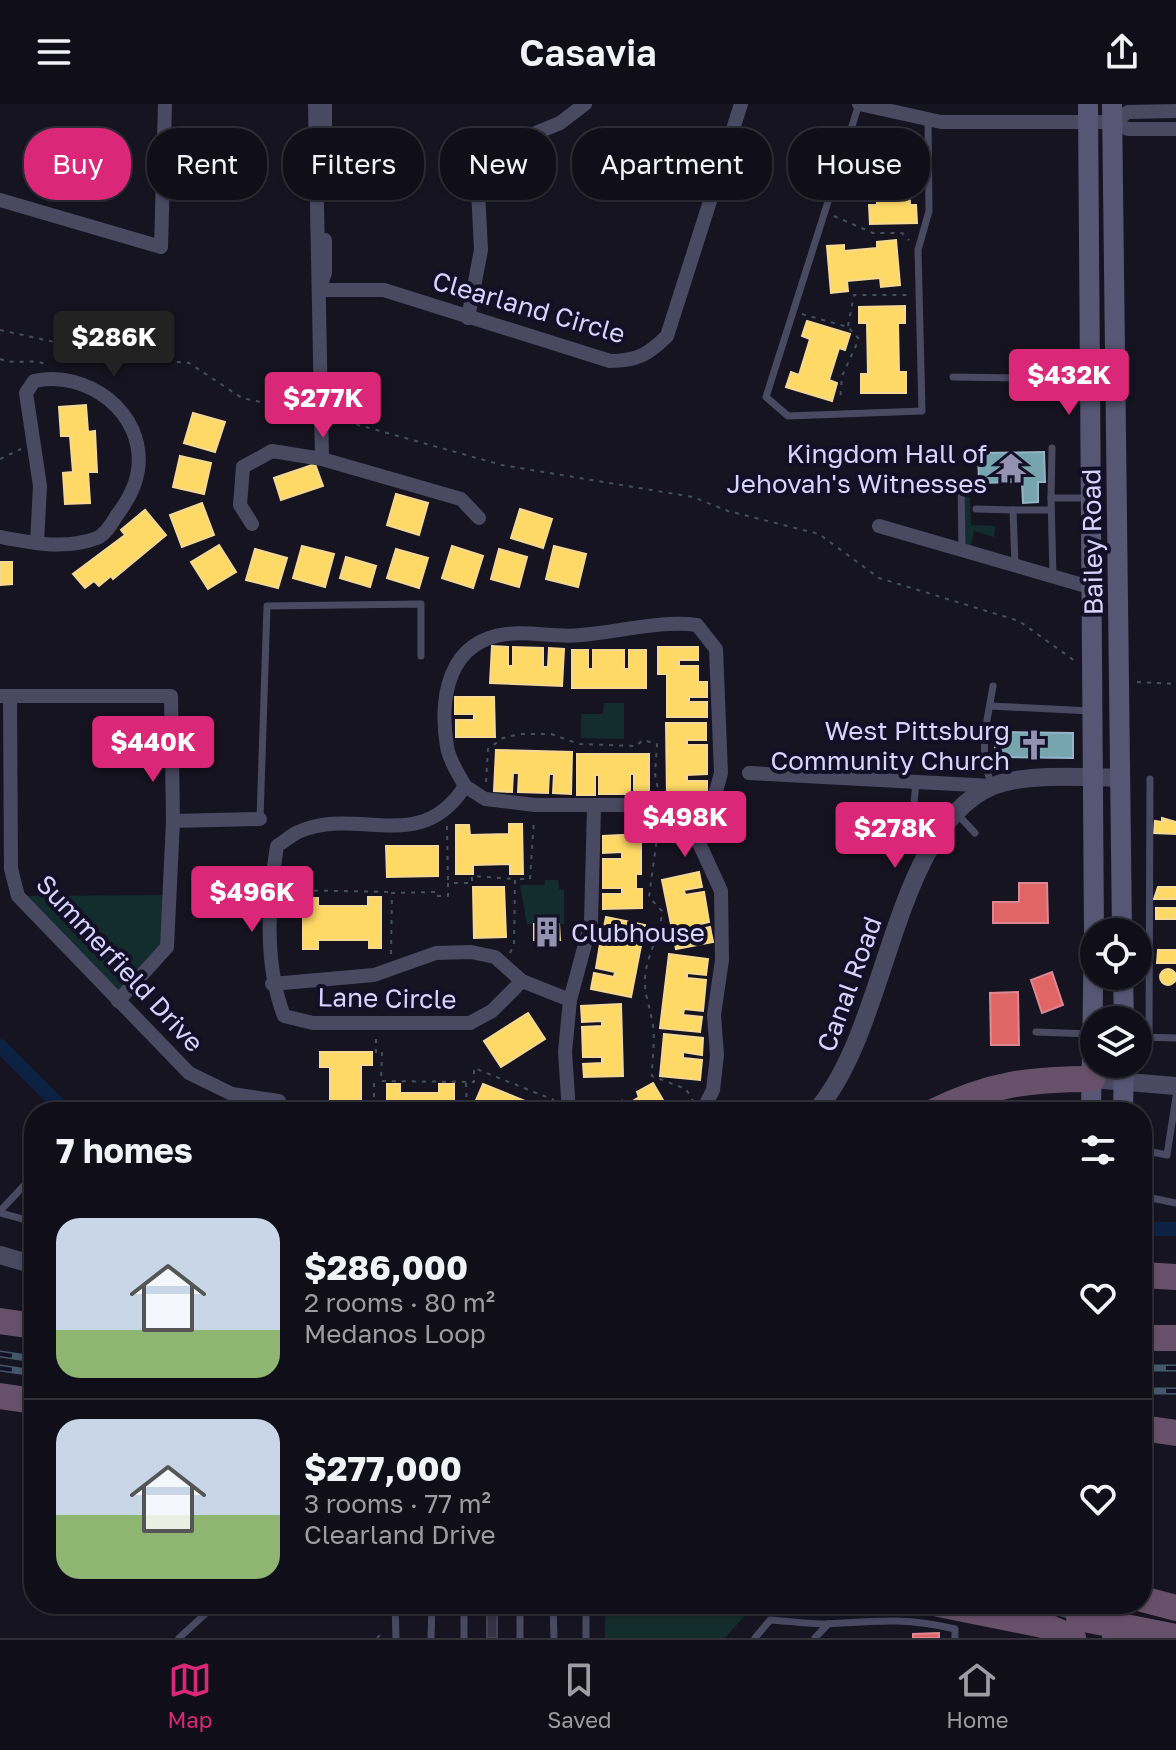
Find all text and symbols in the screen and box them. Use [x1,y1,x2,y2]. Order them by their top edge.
icon: menu [32,30,76,74]
icon: share [1100,30,1144,74]
text: Casavia [519,31,657,74]
chip: Buy [24,128,131,200]
chip: Rent [147,128,267,200]
chip: Filters [283,128,424,200]
chip: New [440,128,556,200]
chip: Apartment [572,128,772,200]
chip: House [788,128,930,200]
street label: Clearland Circle [429,265,629,349]
pin: $286K [58,311,170,379]
text: $286K [71,321,157,352]
pin: $432K [1013,349,1125,417]
text: $432K [1027,359,1111,390]
pin: $277K [267,372,379,440]
text: $277K [283,382,363,413]
place label: Kingdom Hall of Jehovah's Witnesses [726,438,987,499]
temple icon: Kingdom Hall of Jehovah's Witnesses [994,451,1028,485]
street label: Bailey Road [1075,469,1109,615]
place label: West Pittsburg Community Church [771,715,1010,776]
pin: $440K [97,716,209,784]
text: $440K [110,726,196,757]
church icon: West Pittsburg Community Church [1017,728,1051,762]
pin: $498K [629,791,741,859]
text: $498K [642,801,728,832]
pin: $278K [839,802,951,870]
text: $278K [854,812,936,843]
pin: $496K [196,866,308,934]
street label: Summerfield Drive [30,868,210,1058]
text: $496K [209,876,295,907]
street label: Canal Road [810,912,888,1056]
building icon: Clubhouse [530,915,564,949]
place label: Clubhouse [571,917,705,948]
map controls [1080,918,1152,1078]
button: locate [1080,918,1152,990]
street label: Lane Circle [317,981,457,1015]
button: layers [1080,1006,1152,1078]
icon: filters [1076,1128,1120,1172]
text: 7 homes [56,1130,193,1170]
text: $286,000 [304,1247,468,1287]
icon: home [120,1250,216,1346]
icon: heart [1076,1276,1120,1320]
text: 2 rooms · 80 m² [304,1287,495,1318]
text: Medanos Loop [304,1318,486,1349]
text: $277,000 [304,1448,462,1488]
icon: home [120,1451,216,1547]
icon: heart [1076,1477,1120,1521]
text: 3 rooms · 77 m² [304,1488,491,1519]
text: Clearland Drive [304,1519,496,1550]
tab: Map [167,1658,212,1733]
tab: Saved [547,1658,611,1733]
tab: Home [946,1658,1009,1733]

